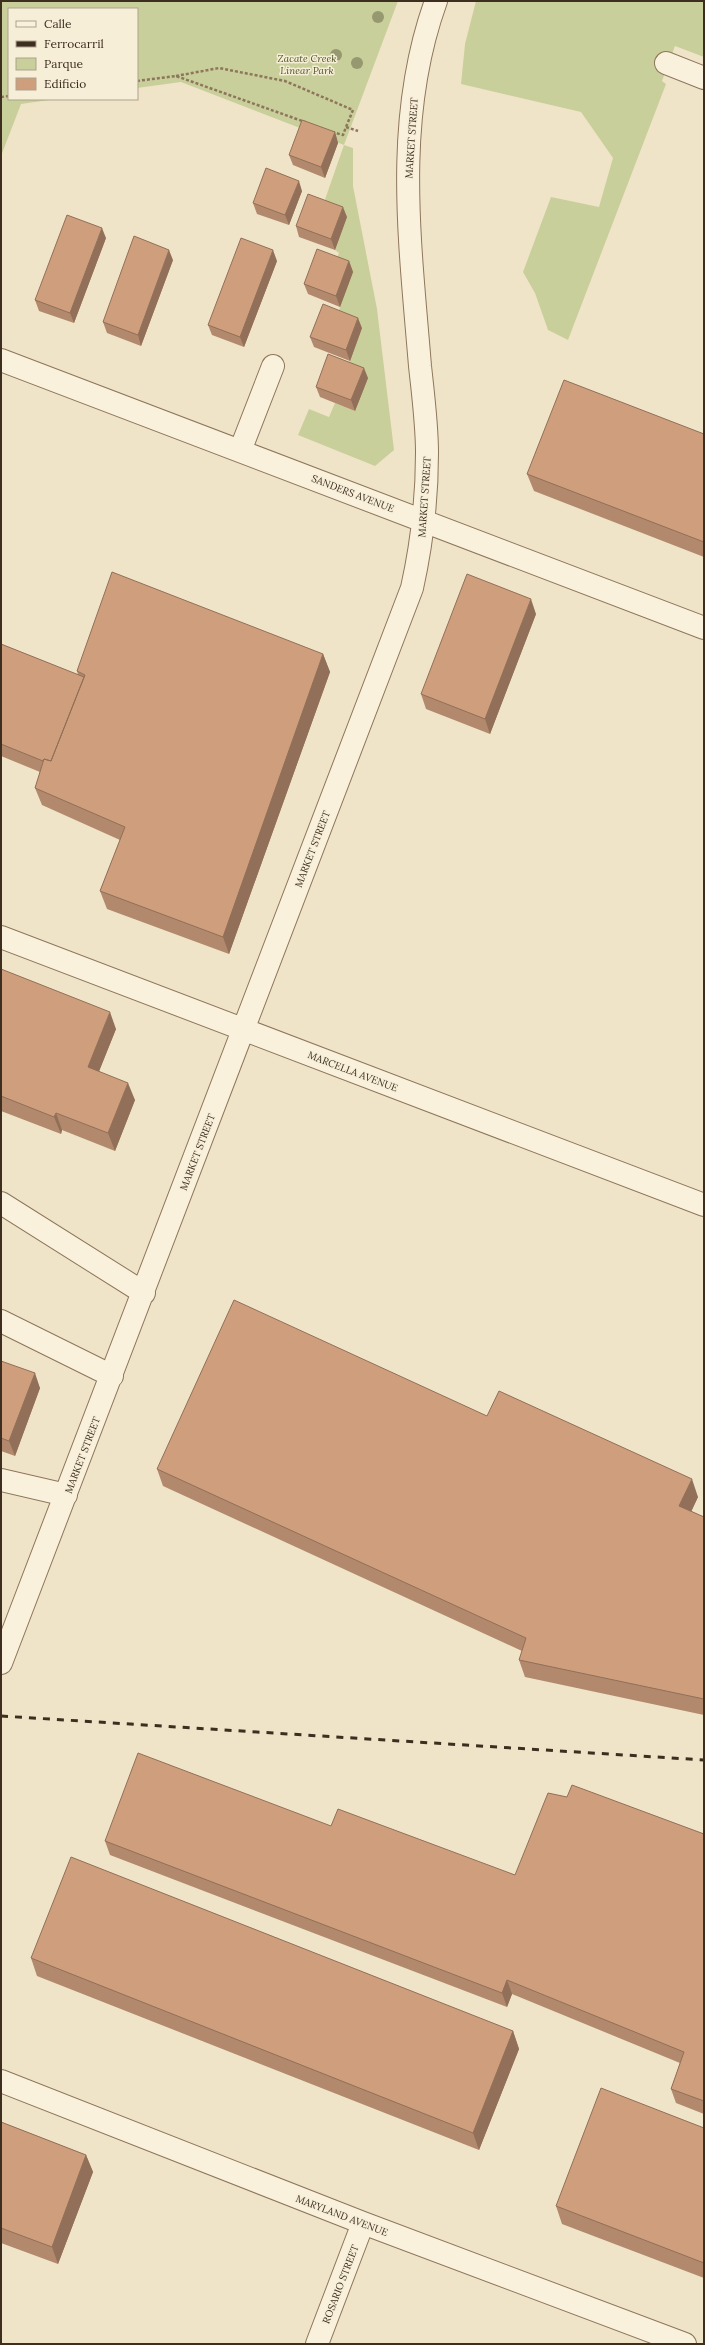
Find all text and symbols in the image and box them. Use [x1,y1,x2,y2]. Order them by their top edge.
legend [8,8,138,100]
text: Calle [44,16,72,31]
text: Ferrocarril [44,36,104,51]
park label: Zacate Creek Linear Park [278,52,336,77]
text: Parque [44,56,84,71]
text: Edificio [44,76,86,91]
street label: MARKET STREET [402,97,421,179]
street label: MARKET STREET [415,456,434,538]
street label: SANDERS AVENUE [310,472,396,515]
street label: MARKET STREET [292,808,333,889]
street label: MARCELLA AVENUE [306,1048,400,1095]
street label: MARKET STREET [177,1111,218,1192]
street label: MARKET STREET [62,1414,103,1495]
street label: MARYLAND AVENUE [294,2192,390,2239]
street label: ROSARIO STREET [319,2242,362,2325]

